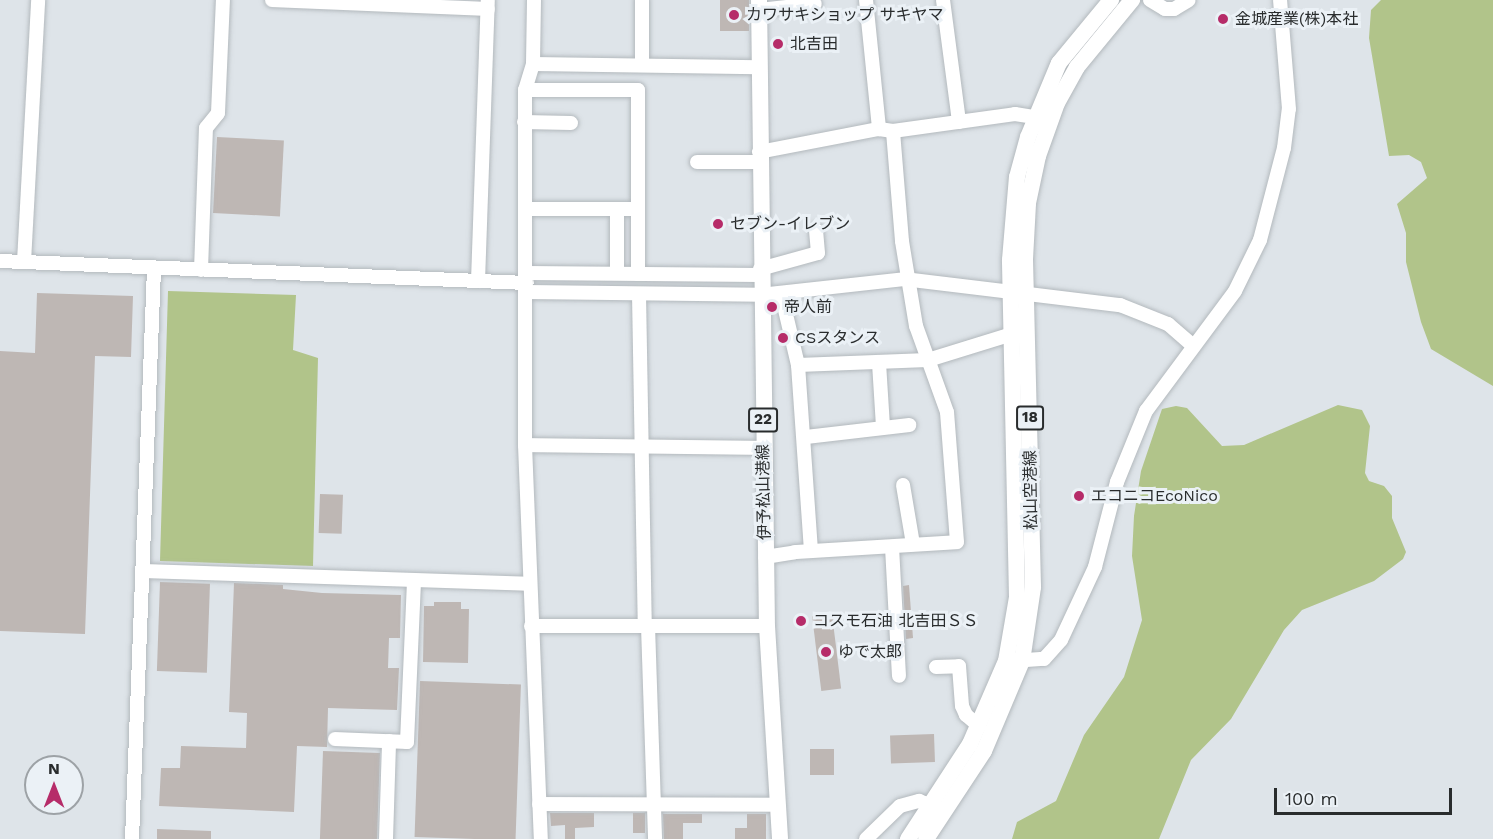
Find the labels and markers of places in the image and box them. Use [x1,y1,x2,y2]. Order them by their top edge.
place label: カワサキショップ サキヤマ [746,5,943,25]
marker: カワサキショップ サキヤマ [727,8,741,22]
place label: 金城産業(株)本社 [1235,9,1358,29]
marker: 金城産業(株)本社 [1216,12,1230,26]
place label: 北吉田 [790,34,838,54]
marker: 北吉田 [771,37,785,51]
place label: セブン-イレブン [730,214,850,234]
marker: セブン-イレブン [711,217,725,231]
place label: 帝人前 [784,297,832,317]
marker: 帝人前 [765,300,779,314]
place label: CSスタンス [795,328,880,348]
marker: CSスタンス [776,331,790,345]
place label: エコニコEcoNico [1091,486,1218,506]
marker: エコニコEcoNico [1072,489,1086,503]
place label: コスモ石油 北吉田ＳＳ [813,611,978,631]
marker: コスモ石油 北吉田ＳＳ [794,614,808,628]
place label: ゆで太郎 [838,642,902,662]
marker: ゆで太郎 [819,645,833,659]

